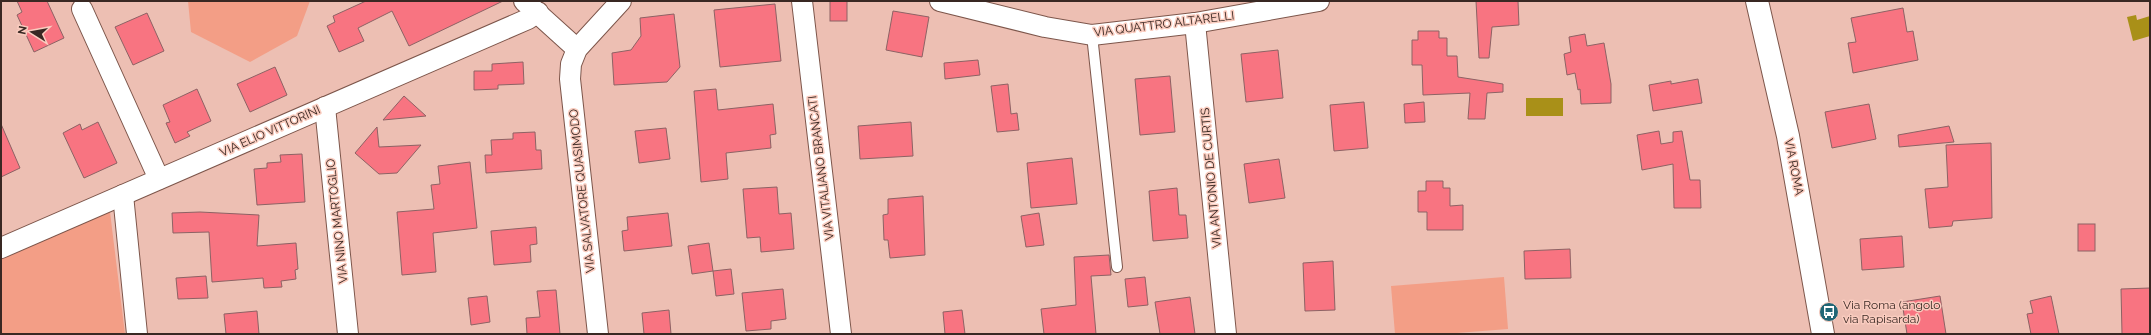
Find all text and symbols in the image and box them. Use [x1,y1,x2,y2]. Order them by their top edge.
street label: VIA QUATTRO ALTARELLI [1093,8,1235,40]
north arrow [12,12,52,52]
text: N [15,25,30,36]
street label: VIA VITALIANO BRANCATI [805,95,837,241]
street label: VIA ELIO VITTORINI [218,103,322,159]
street label: VIA ANTONIO DE CURTIS [1198,107,1224,249]
street label: VIA SALVATORE QUASIMODO [566,108,598,274]
street label: VIA ROMA [1782,137,1806,197]
street label: VIA NINO MARTOGLIO [323,158,351,284]
place label: Via Roma (angolo via Rapisarda) [1843,298,1941,326]
bus stop icon: Via Roma (angolo via Rapisarda) [1818,301,1840,323]

